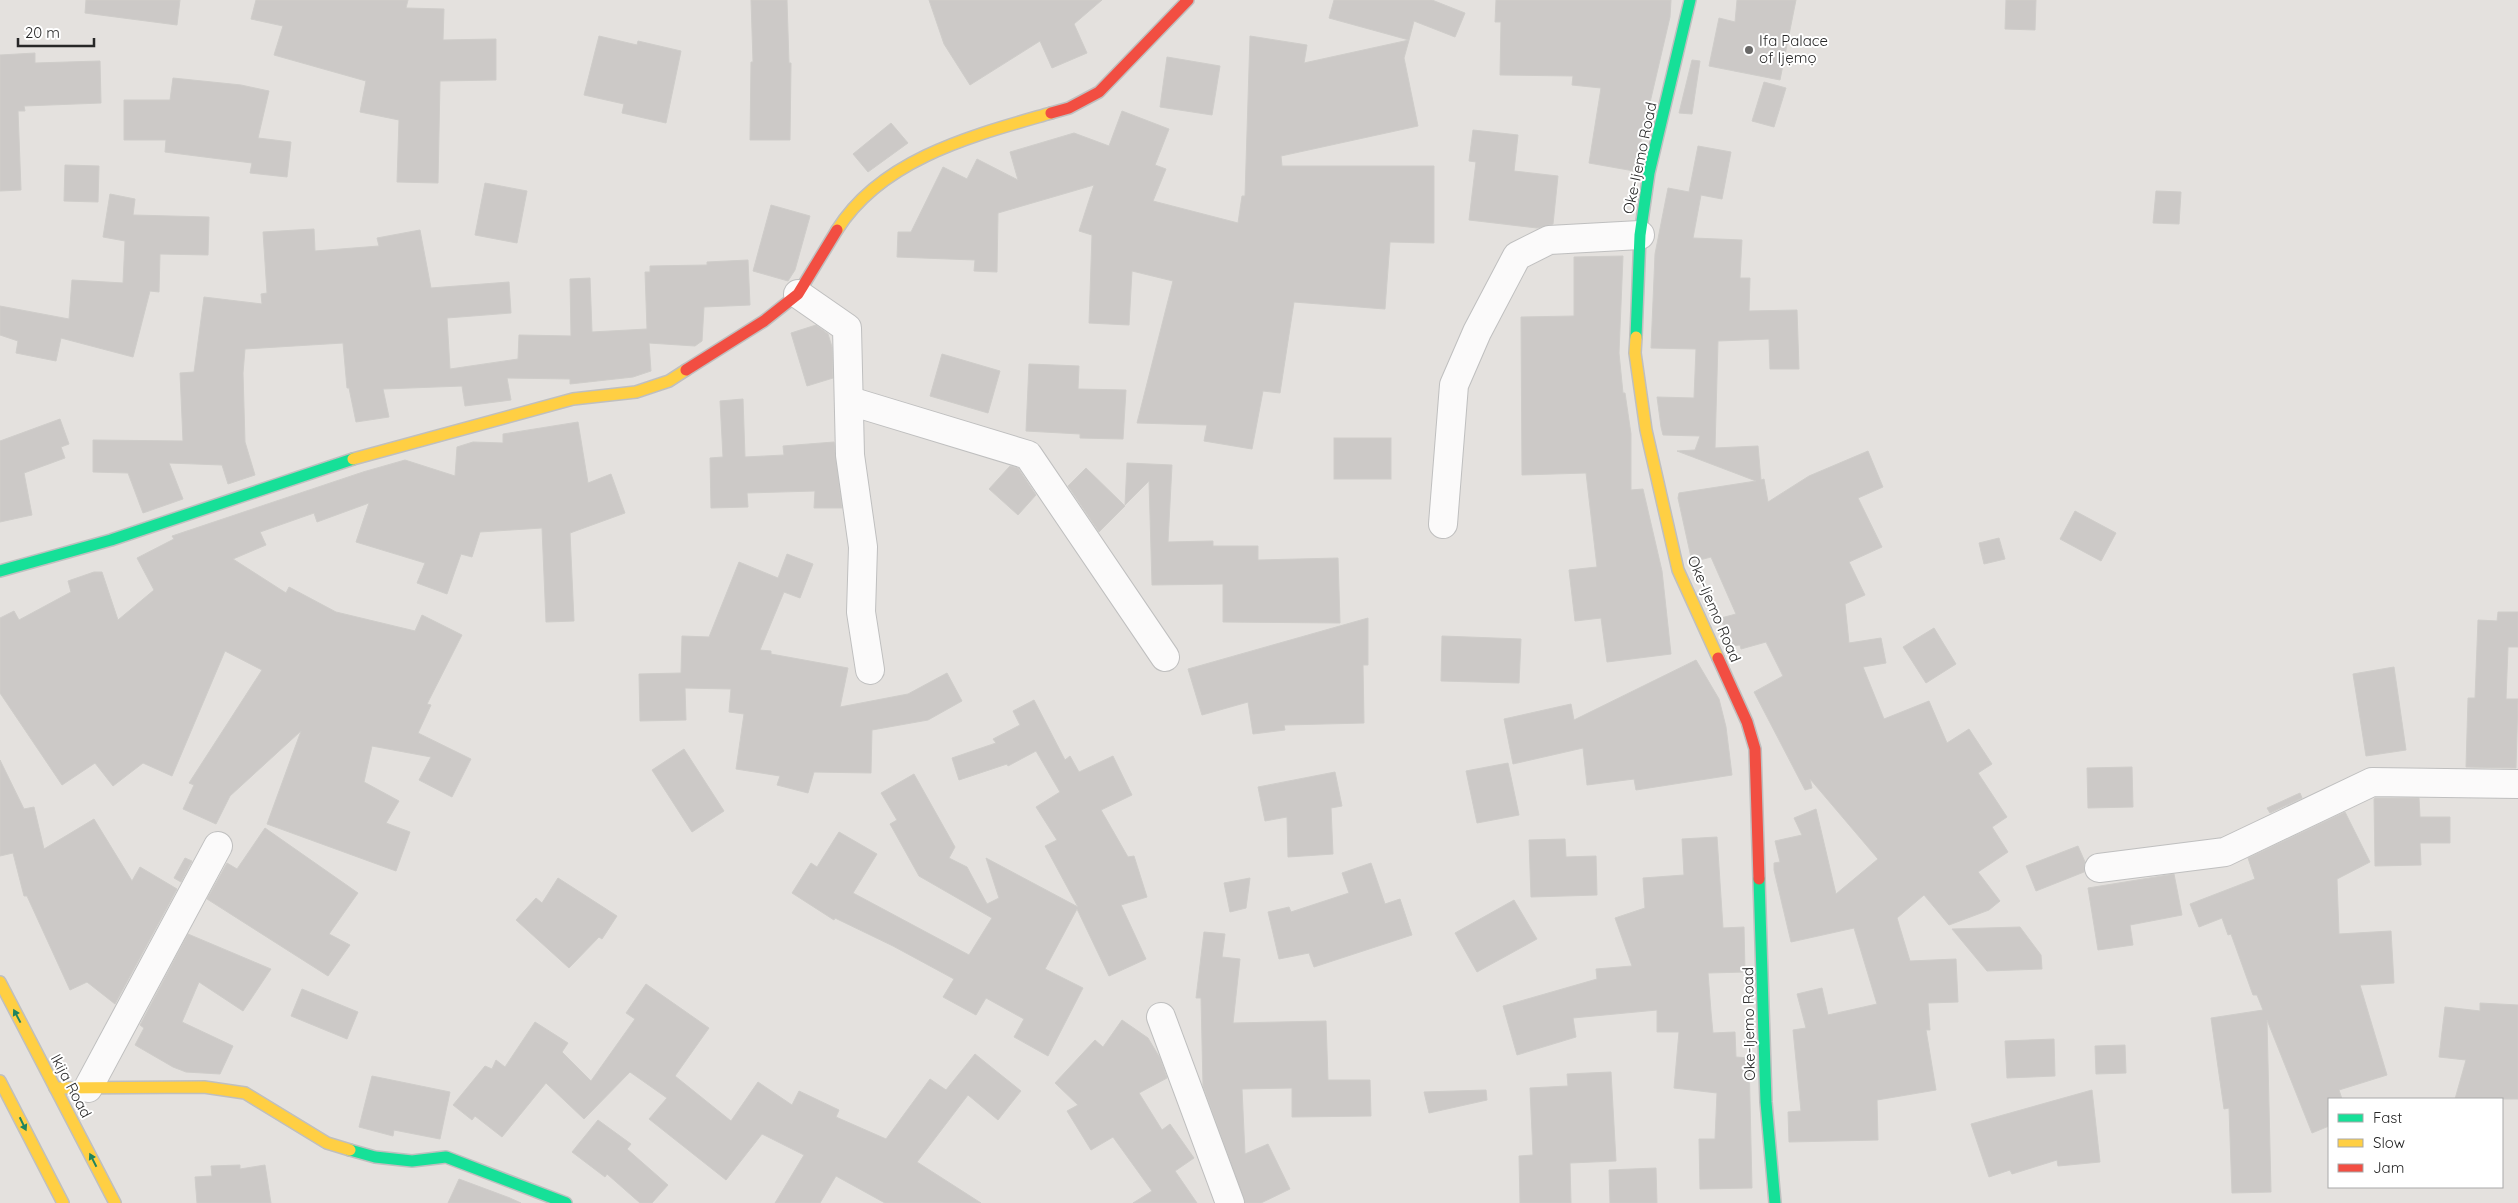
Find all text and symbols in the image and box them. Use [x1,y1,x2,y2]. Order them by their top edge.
scale bar [18,15,94,47]
text: 20 m [25,23,60,42]
place label: Ifa Palace of Ijẹmọ [1759,31,1828,67]
marker: Ifa Palace of Ijẹmọ [1743,44,1755,56]
street label: Oke-Ijemo Road [1618,100,1661,216]
street label: Oke-Ijemo Road [1683,553,1745,665]
street label: Oke-Ijemo Road [1738,967,1759,1081]
one-way arrow [13,1009,22,1022]
street label: Ikija Road [47,1051,96,1121]
legend [2328,1098,2503,1188]
text: Fast [2373,1108,2402,1127]
one-way arrow [19,1117,27,1131]
text: Slow [2373,1133,2405,1152]
one-way arrow [89,1152,97,1167]
text: Jam [2373,1158,2404,1177]

